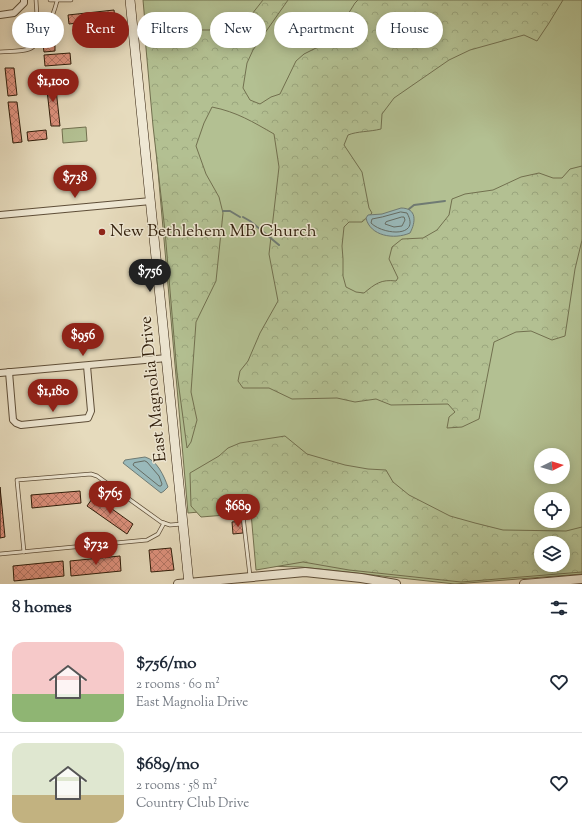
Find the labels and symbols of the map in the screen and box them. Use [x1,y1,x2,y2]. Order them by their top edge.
pin: $1,100 [20,69,86,103]
pin: $738 [51,165,99,199]
place label: New Bethlehem MB Church [110,220,317,244]
marker: New Bethlehem MB Church [97,227,107,237]
pin: $756 [126,259,174,293]
street label: East Magnolia Drive [134,315,174,463]
pin: $956 [59,323,107,357]
pin: $1,180 [20,379,86,413]
north arrow [534,448,570,484]
pin: $765 [86,481,134,515]
pin: $689 [214,494,262,528]
pin: $732 [72,532,120,566]

